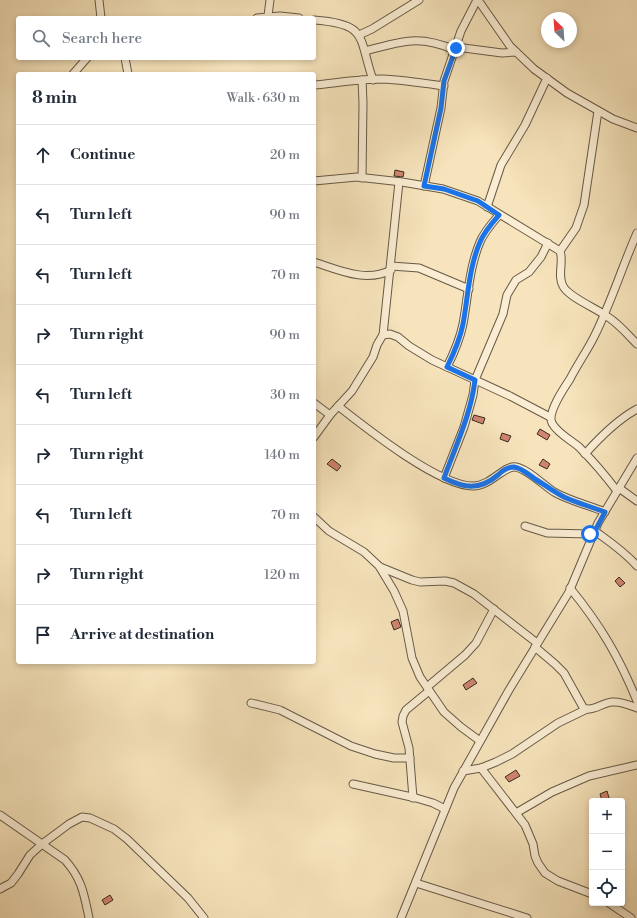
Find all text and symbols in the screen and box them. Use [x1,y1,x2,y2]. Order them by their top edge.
north arrow [541,12,577,48]
search box [16,16,316,60]
icon: search [30,27,52,49]
text: Search here [62,29,142,48]
route end [447,39,465,57]
text: 8 min [32,87,77,109]
text: Walk · 630 m [227,90,300,106]
icon: ahead [32,144,54,166]
text: Continue [70,145,135,164]
text: 20 m [270,147,300,163]
icon: left [32,204,54,226]
text: Turn left [70,205,132,224]
text: 90 m [269,207,300,223]
icon: left [32,264,54,286]
text: Turn left [70,265,132,284]
text: 70 m [271,267,300,283]
icon: right [32,324,54,346]
text: Turn right [70,325,144,344]
text: 90 m [269,327,300,343]
icon: left [32,384,54,406]
text: Turn left [70,385,132,404]
text: 30 m [270,387,300,403]
icon: right [32,444,54,466]
text: Turn right [70,445,144,464]
text: 140 m [264,447,300,463]
icon: left [32,504,54,526]
text: Turn left [70,505,132,524]
text: 70 m [271,507,300,523]
route start [581,525,599,543]
icon: right [32,564,54,586]
text: Turn right [70,565,144,584]
text: 120 m [264,567,300,583]
icon: arrive [32,624,54,646]
text: Arrive at destination [70,625,214,644]
map controls [589,798,625,906]
button: + [589,798,625,834]
button: − [589,834,625,870]
button: locate [589,870,625,906]

